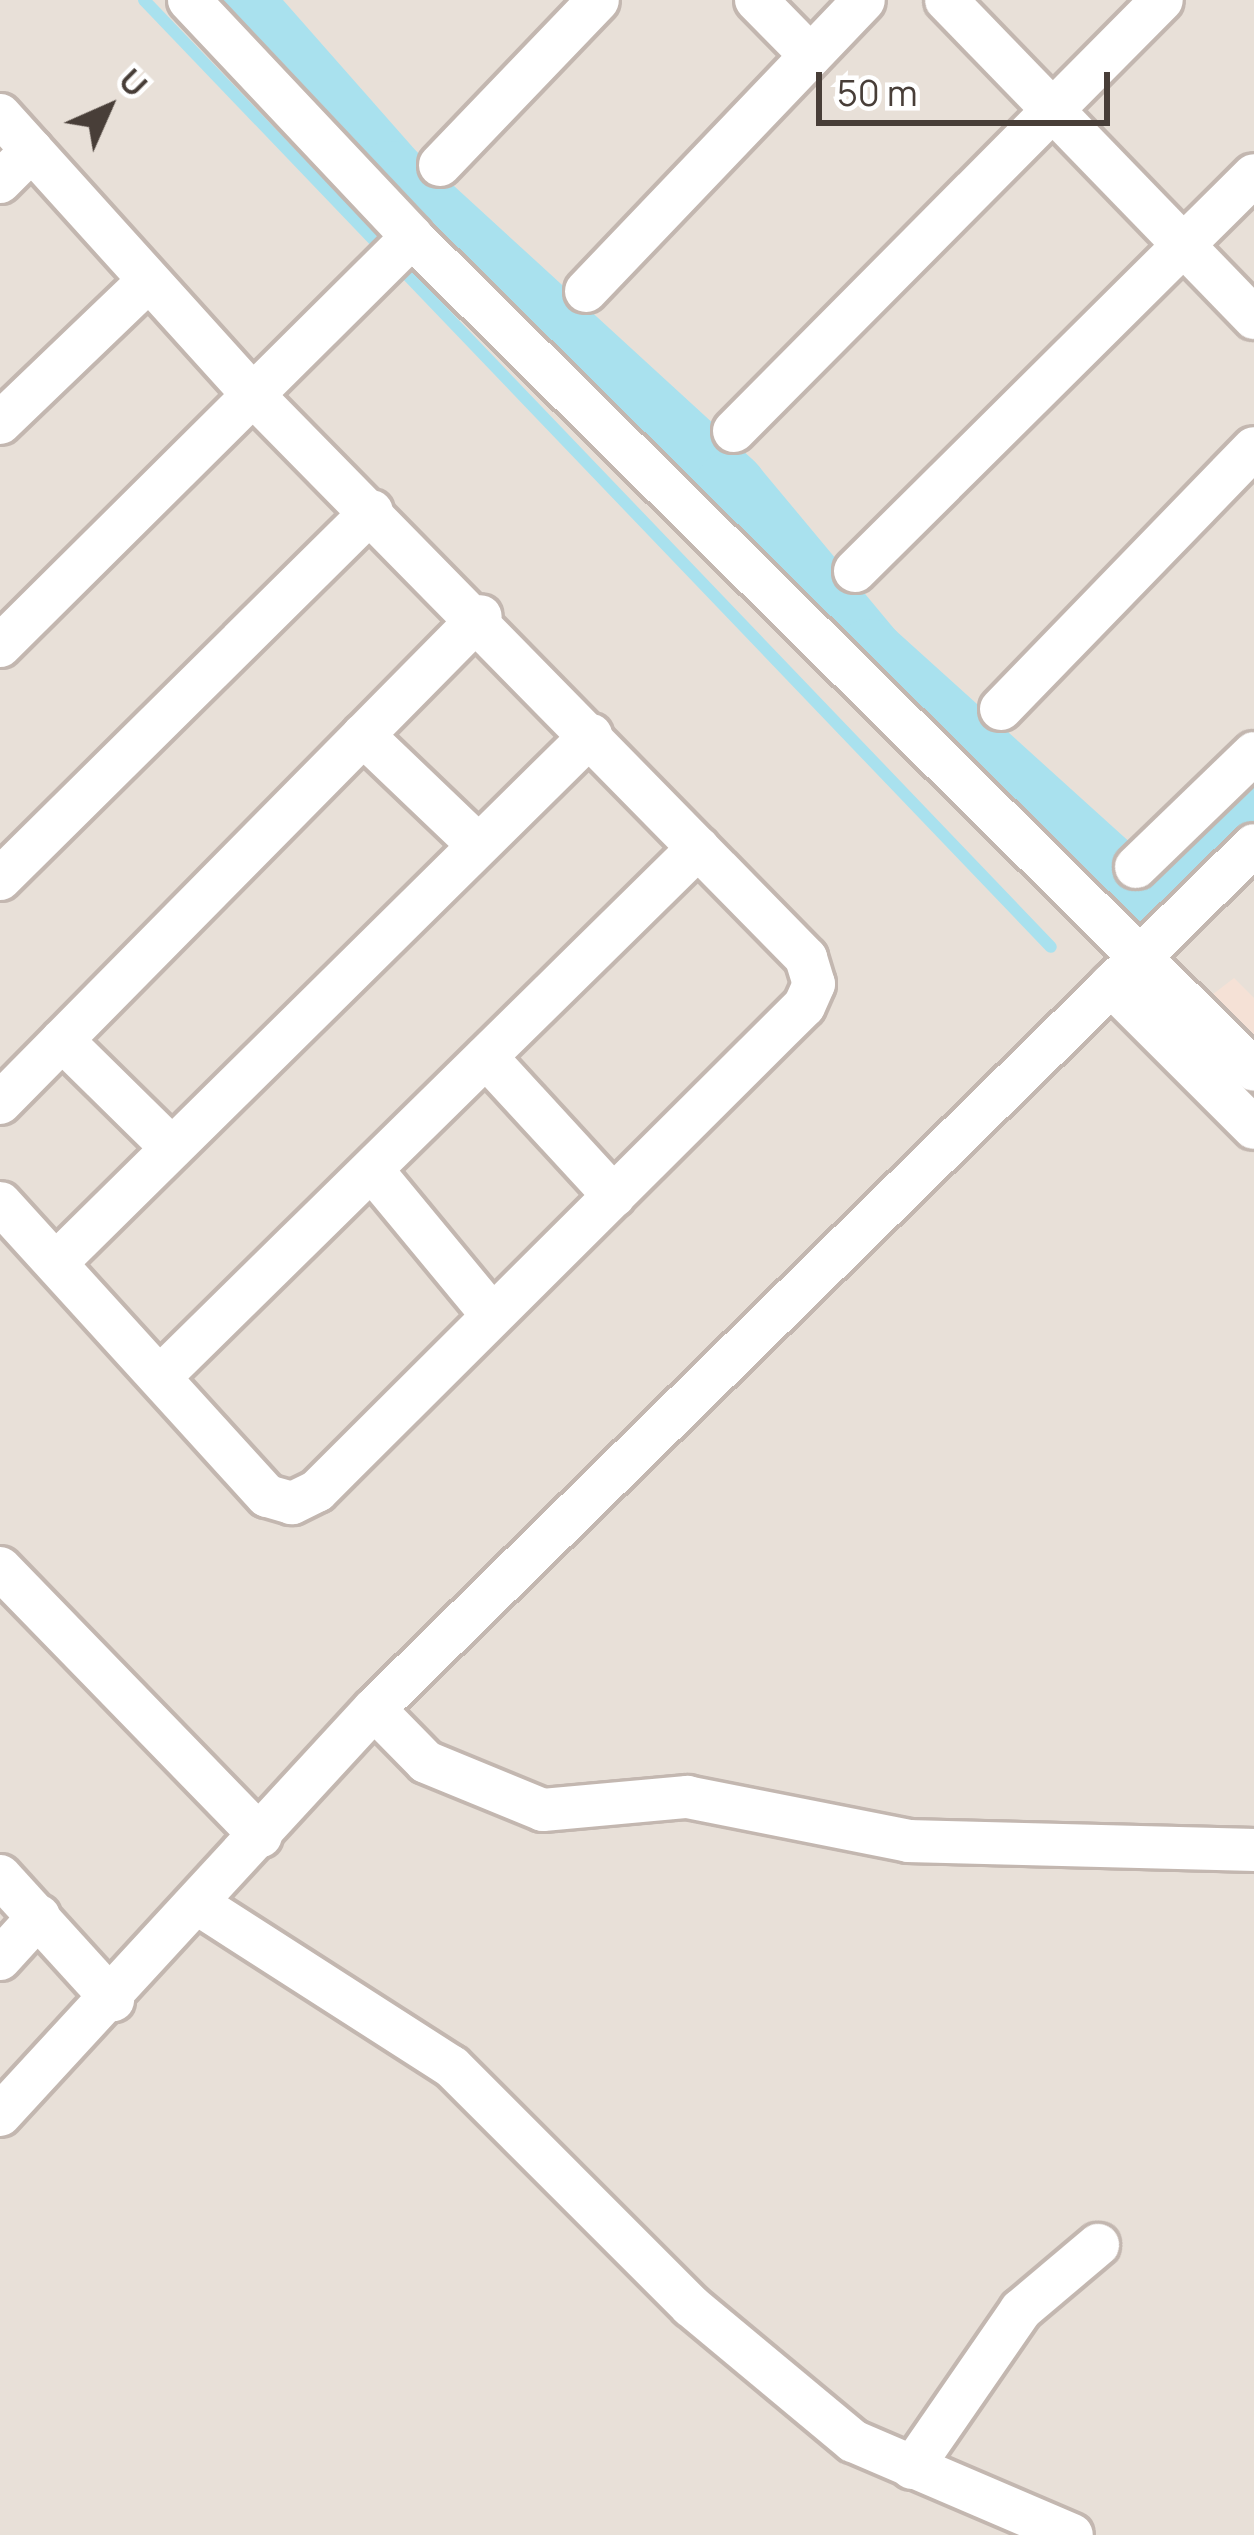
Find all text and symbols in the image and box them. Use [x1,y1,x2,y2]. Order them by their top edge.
north arrow [48,48,168,168]
scale bar [822,48,1116,122]
text: U [109,58,158,106]
text: 50 m [837,68,917,117]

